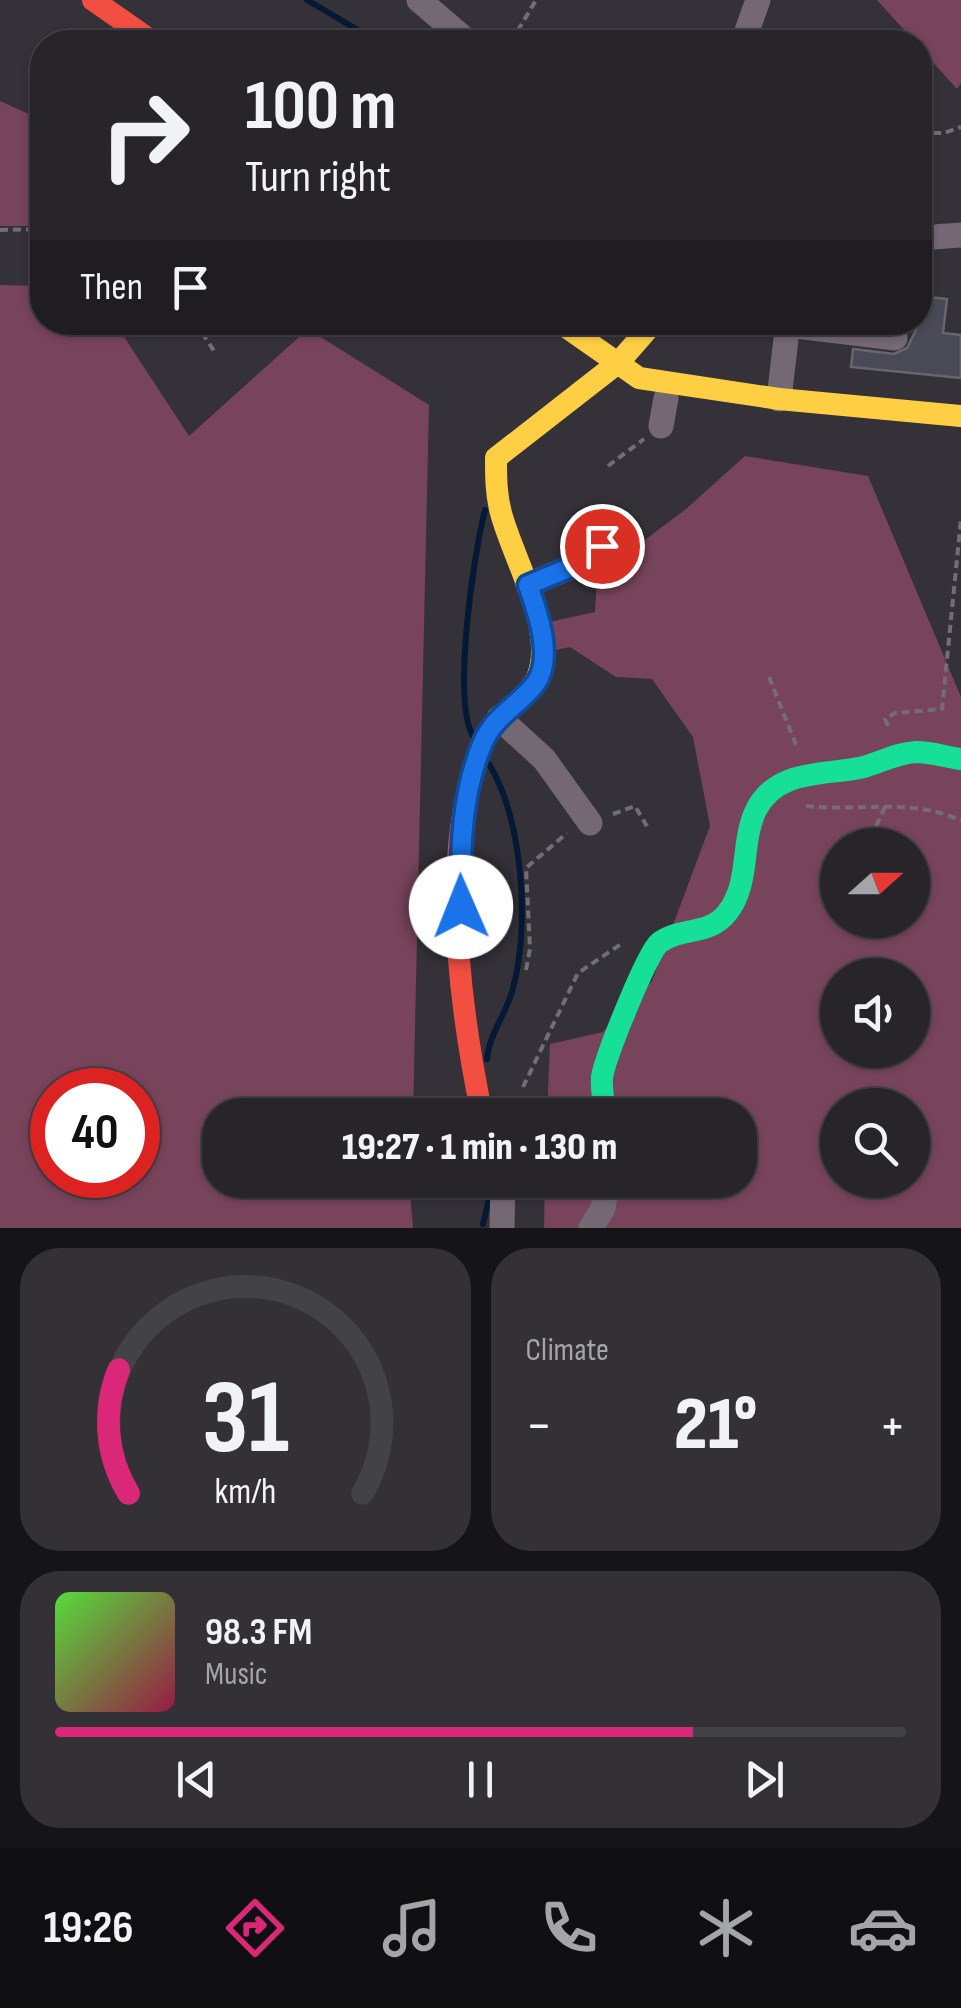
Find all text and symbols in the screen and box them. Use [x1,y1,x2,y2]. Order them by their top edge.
text: 100 m [245,65,396,149]
icon: right [80,70,210,200]
text: Turn right [245,150,391,205]
icon: arrive [163,260,218,315]
text: Then [80,265,143,310]
pin [560,504,645,589]
icon: arrive [575,519,630,574]
north arrow [820,828,930,938]
map controls [820,828,930,1198]
position arrow [409,855,513,959]
button: sound [820,958,930,1068]
speed limit sign: 40 [30,1068,160,1198]
button: search [820,1088,930,1198]
text: 19:27 · 1 min · 130 m [342,1125,617,1170]
text: Climate [526,1331,609,1370]
text: 31 [202,1357,289,1482]
text: 21° [674,1380,758,1471]
text: − [526,1393,552,1460]
text: + [879,1393,906,1460]
text: km/h [214,1471,276,1514]
text: 98.3 FM [205,1610,312,1655]
text: Music [205,1655,268,1694]
icon: previous [169,1752,224,1807]
icon: pause [453,1752,508,1807]
icon: next [737,1752,792,1807]
icon: directions [220,1893,290,1963]
icon: music [377,1893,447,1963]
icon: phone [534,1893,604,1963]
icon: climate [691,1893,761,1963]
icon: car [848,1893,918,1963]
text: 19:26 [43,1901,133,1956]

